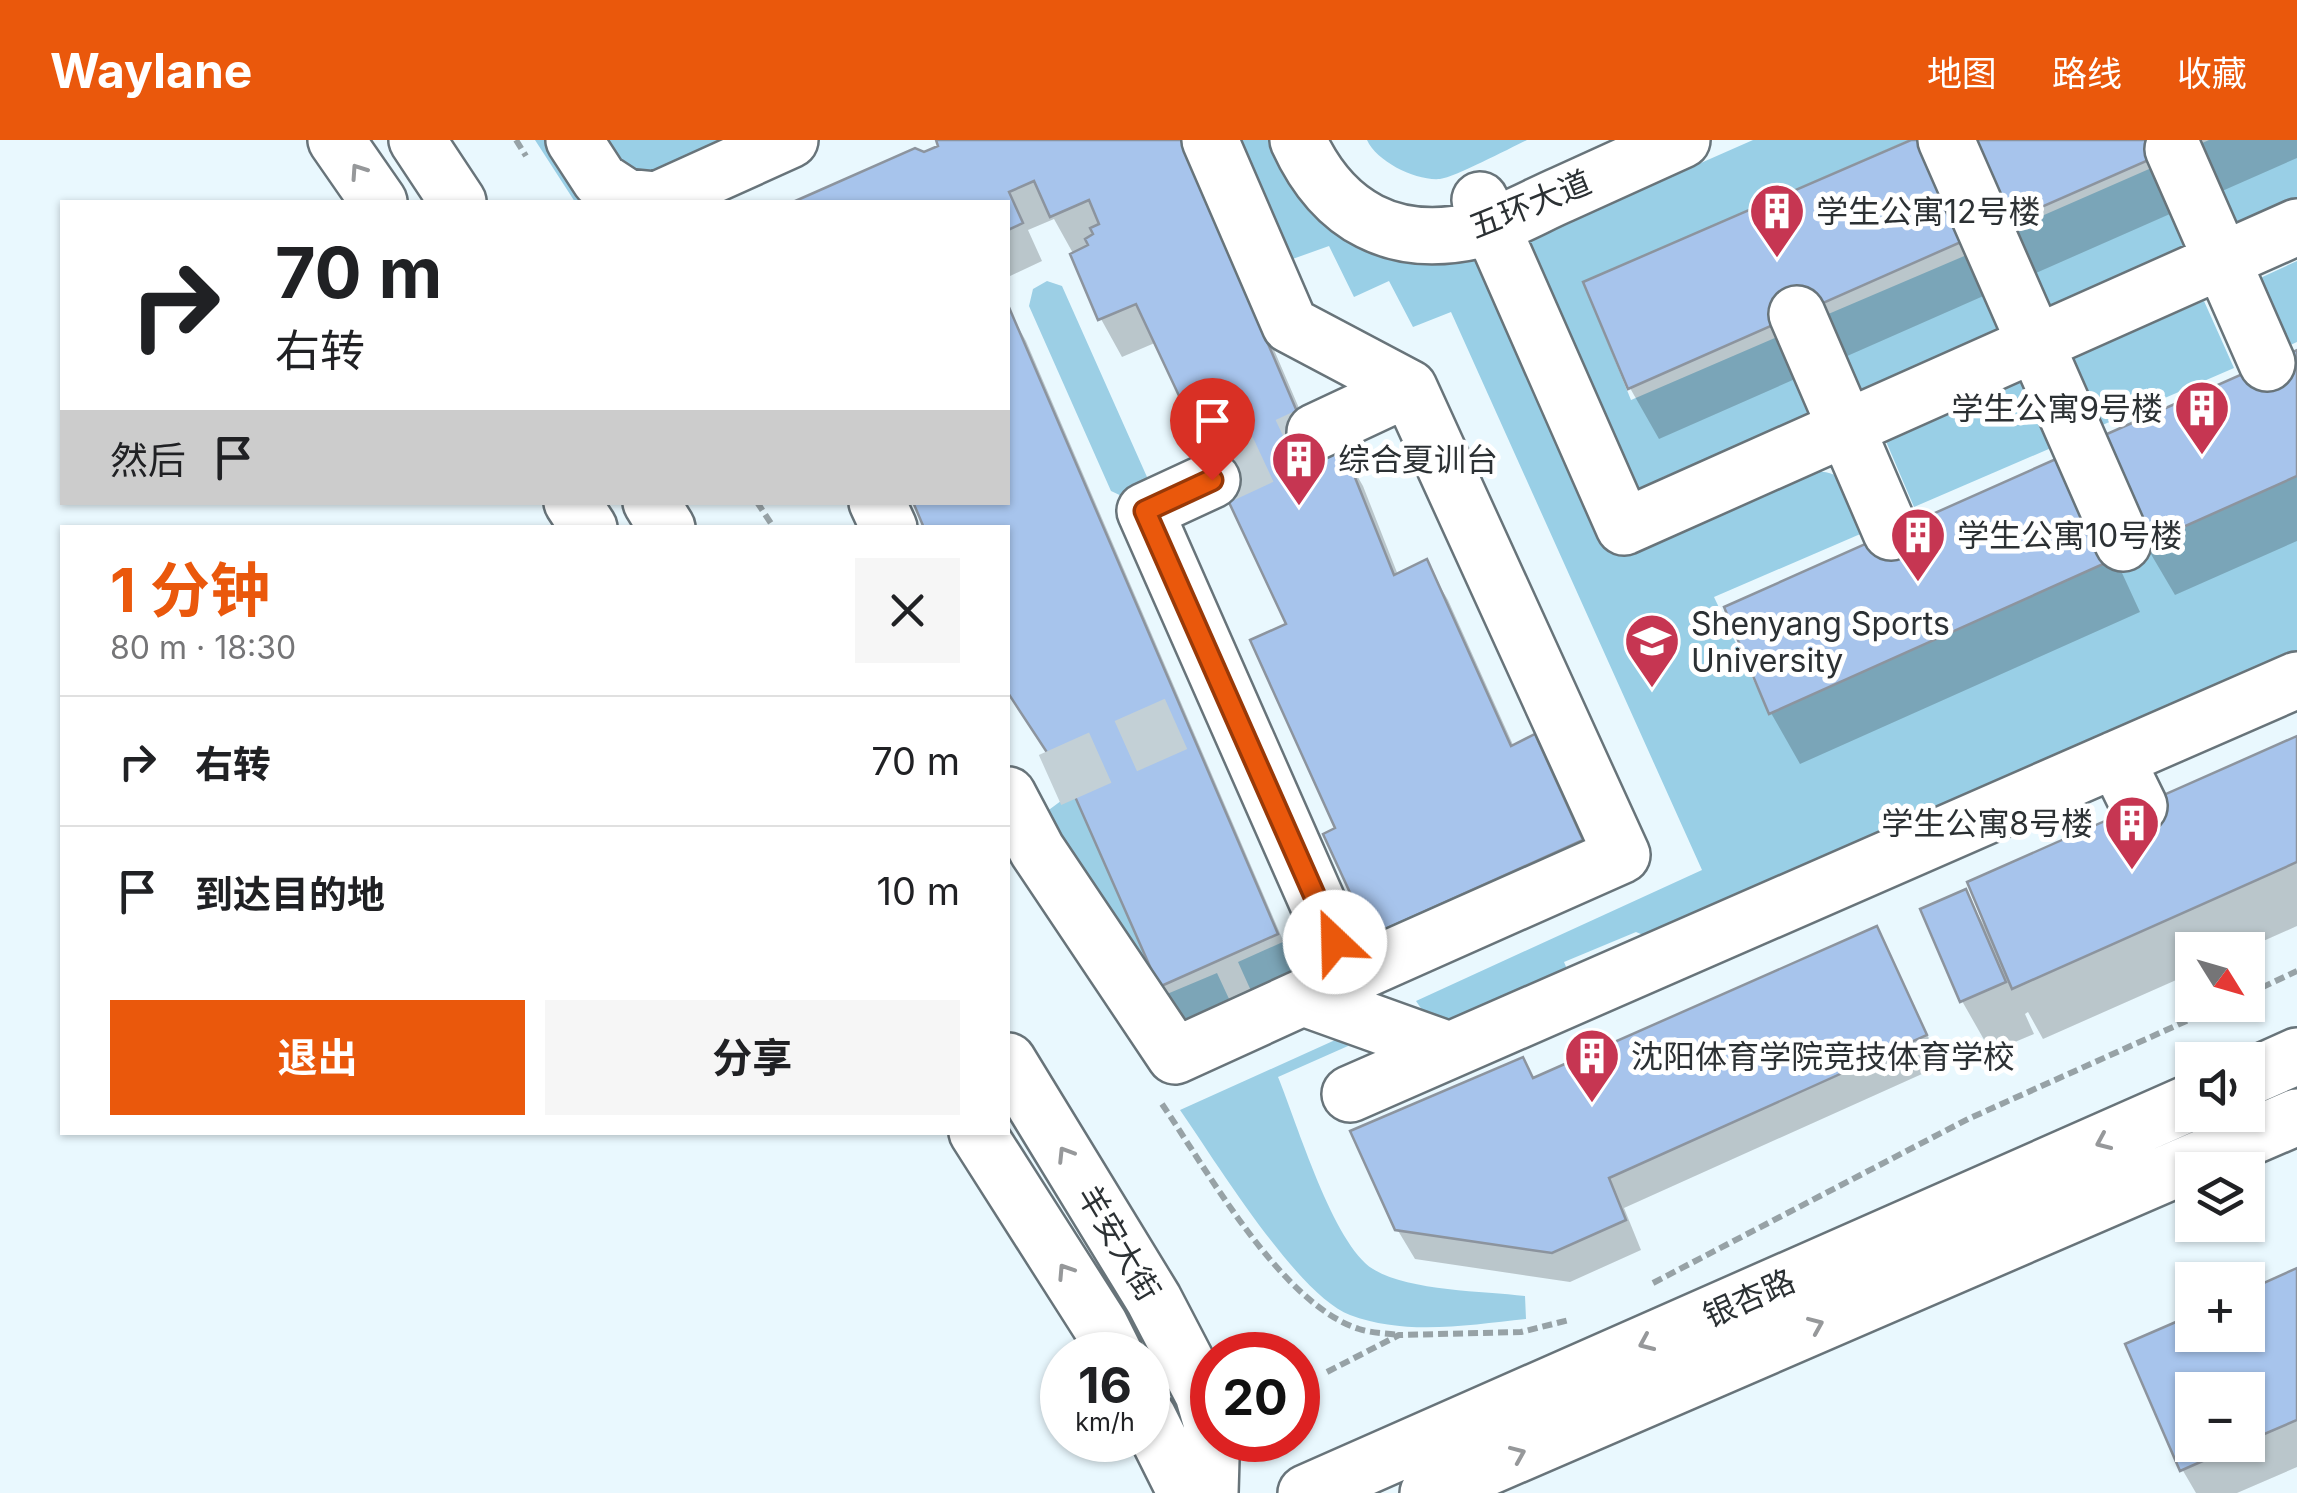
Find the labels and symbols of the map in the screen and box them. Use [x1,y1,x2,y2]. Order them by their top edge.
street label: 五环大道 [1463,162,1597,246]
one-way arrow [352,164,370,183]
building icon: 学生公寓12号楼 [1747,181,1807,260]
place label: 学生公寓12号楼 [1816,192,2041,231]
pin [1170,378,1255,481]
building icon: 学生公寓9号楼 [2172,378,2232,457]
place label: 学生公寓9号楼 [1951,389,2163,428]
building icon: 综合夏训台 [1269,429,1329,508]
place label: 综合夏训台 [1338,440,1498,479]
building icon: 学生公寓10号楼 [1888,505,1948,584]
place label: 学生公寓10号楼 [1957,516,2182,555]
place label: Shenyang Sports University [1691,604,1950,680]
school or university icon: Shenyang Sports University [1622,611,1682,690]
building icon: 学生公寓8号楼 [2102,793,2162,872]
place label: 学生公寓8号楼 [1881,804,2093,843]
position arrow [1283,890,1387,994]
north arrow [2175,932,2265,1022]
building icon: 沈阳体育学院竞技体育学校 [1562,1026,1622,1105]
place label: 沈阳体育学院竞技体育学校 [1631,1037,2015,1076]
one-way arrow [2095,1130,2113,1150]
one-way arrow [1058,1147,1077,1165]
street label: 羊安大街 [1069,1178,1169,1308]
street label: 银杏路 [1697,1261,1801,1335]
one-way arrow [1059,1264,1078,1282]
one-way arrow [1806,1317,1824,1337]
one-way arrow [1638,1331,1656,1351]
speed limit sign: 20 [1190,1332,1320,1462]
one-way arrow [1507,1446,1525,1466]

